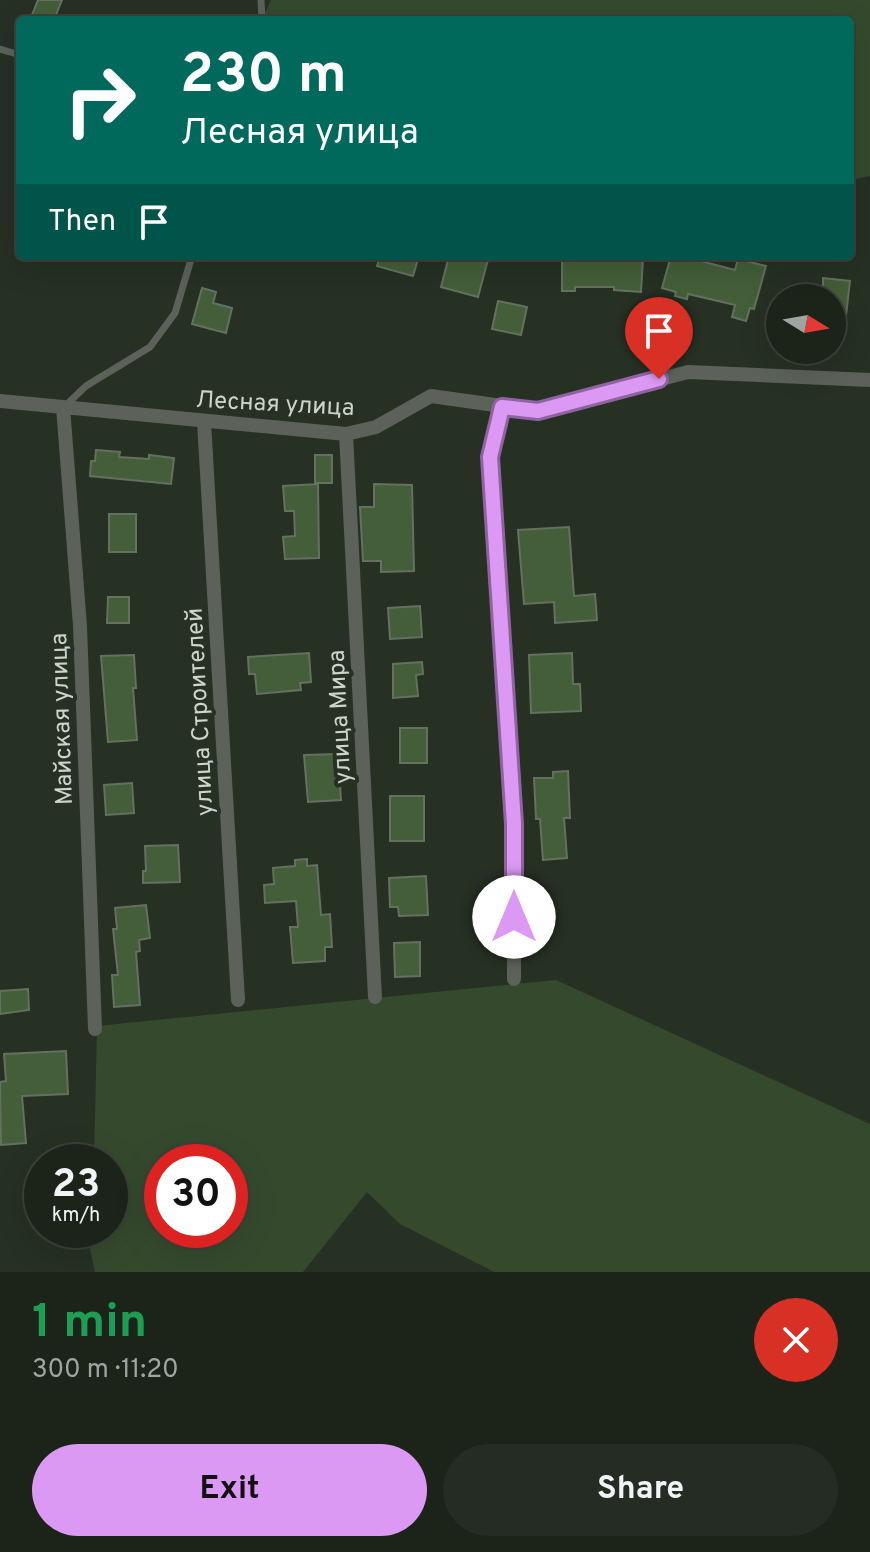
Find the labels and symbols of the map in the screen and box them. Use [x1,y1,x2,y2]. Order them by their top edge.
north arrow [766,284,846,364]
pin [625,297,693,379]
street label: Лесная улица [195,386,355,424]
street label: улица Строителей [181,607,221,817]
street label: Майская улица [45,632,81,806]
street label: улица Мира [322,649,359,785]
position arrow [472,875,556,959]
speed limit sign: 30 [144,1144,248,1248]

